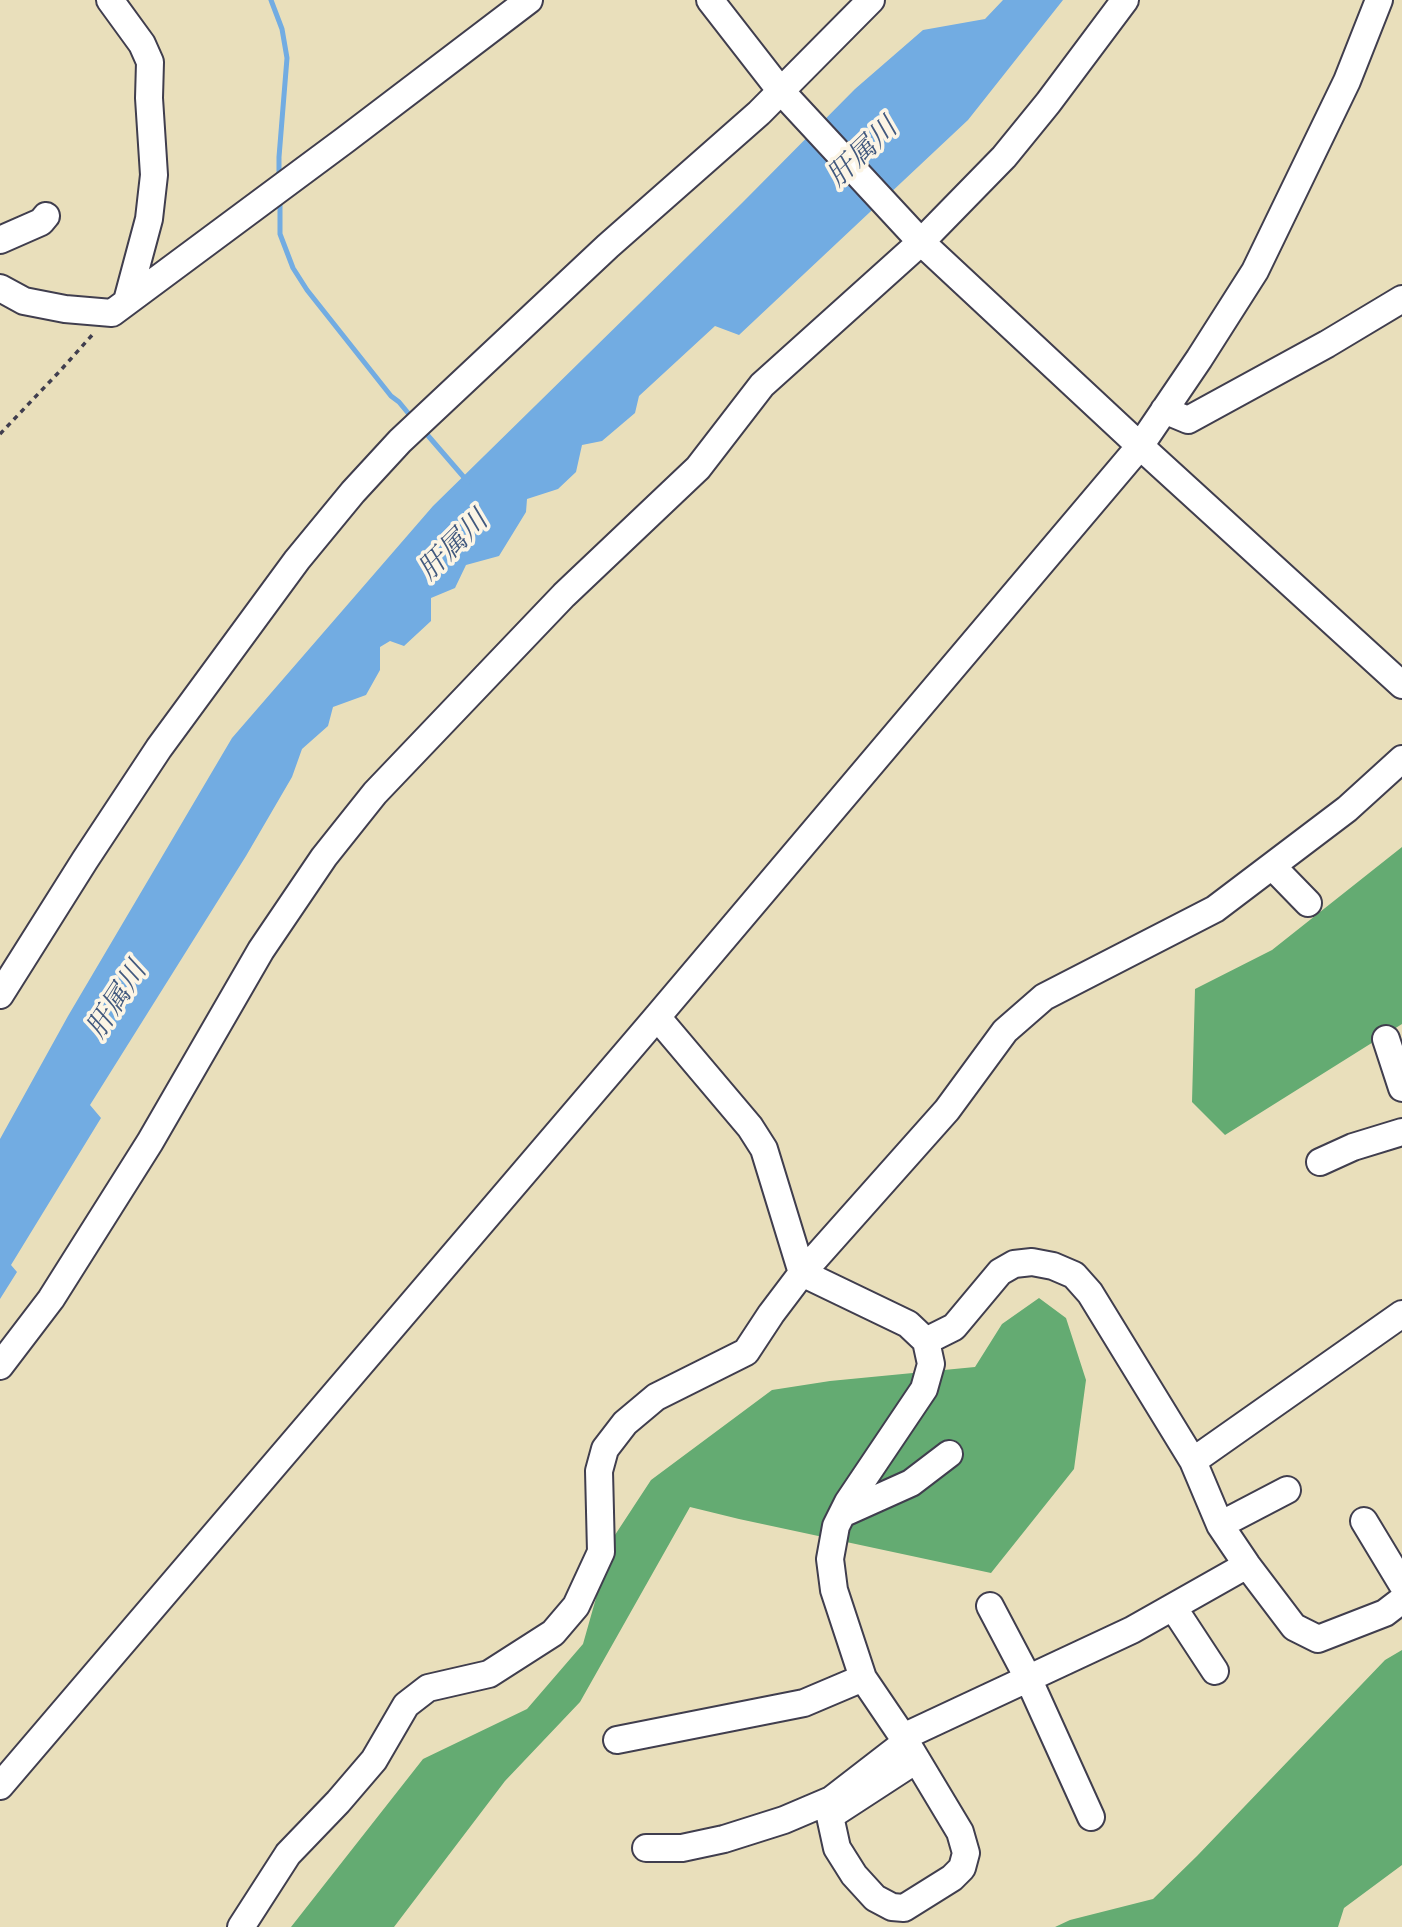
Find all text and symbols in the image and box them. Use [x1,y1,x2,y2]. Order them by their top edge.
water label: 肝属川 [823,114,907,196]
water label: 肝属川 [414,506,498,590]
water label: 肝属川 [83,958,157,1046]

